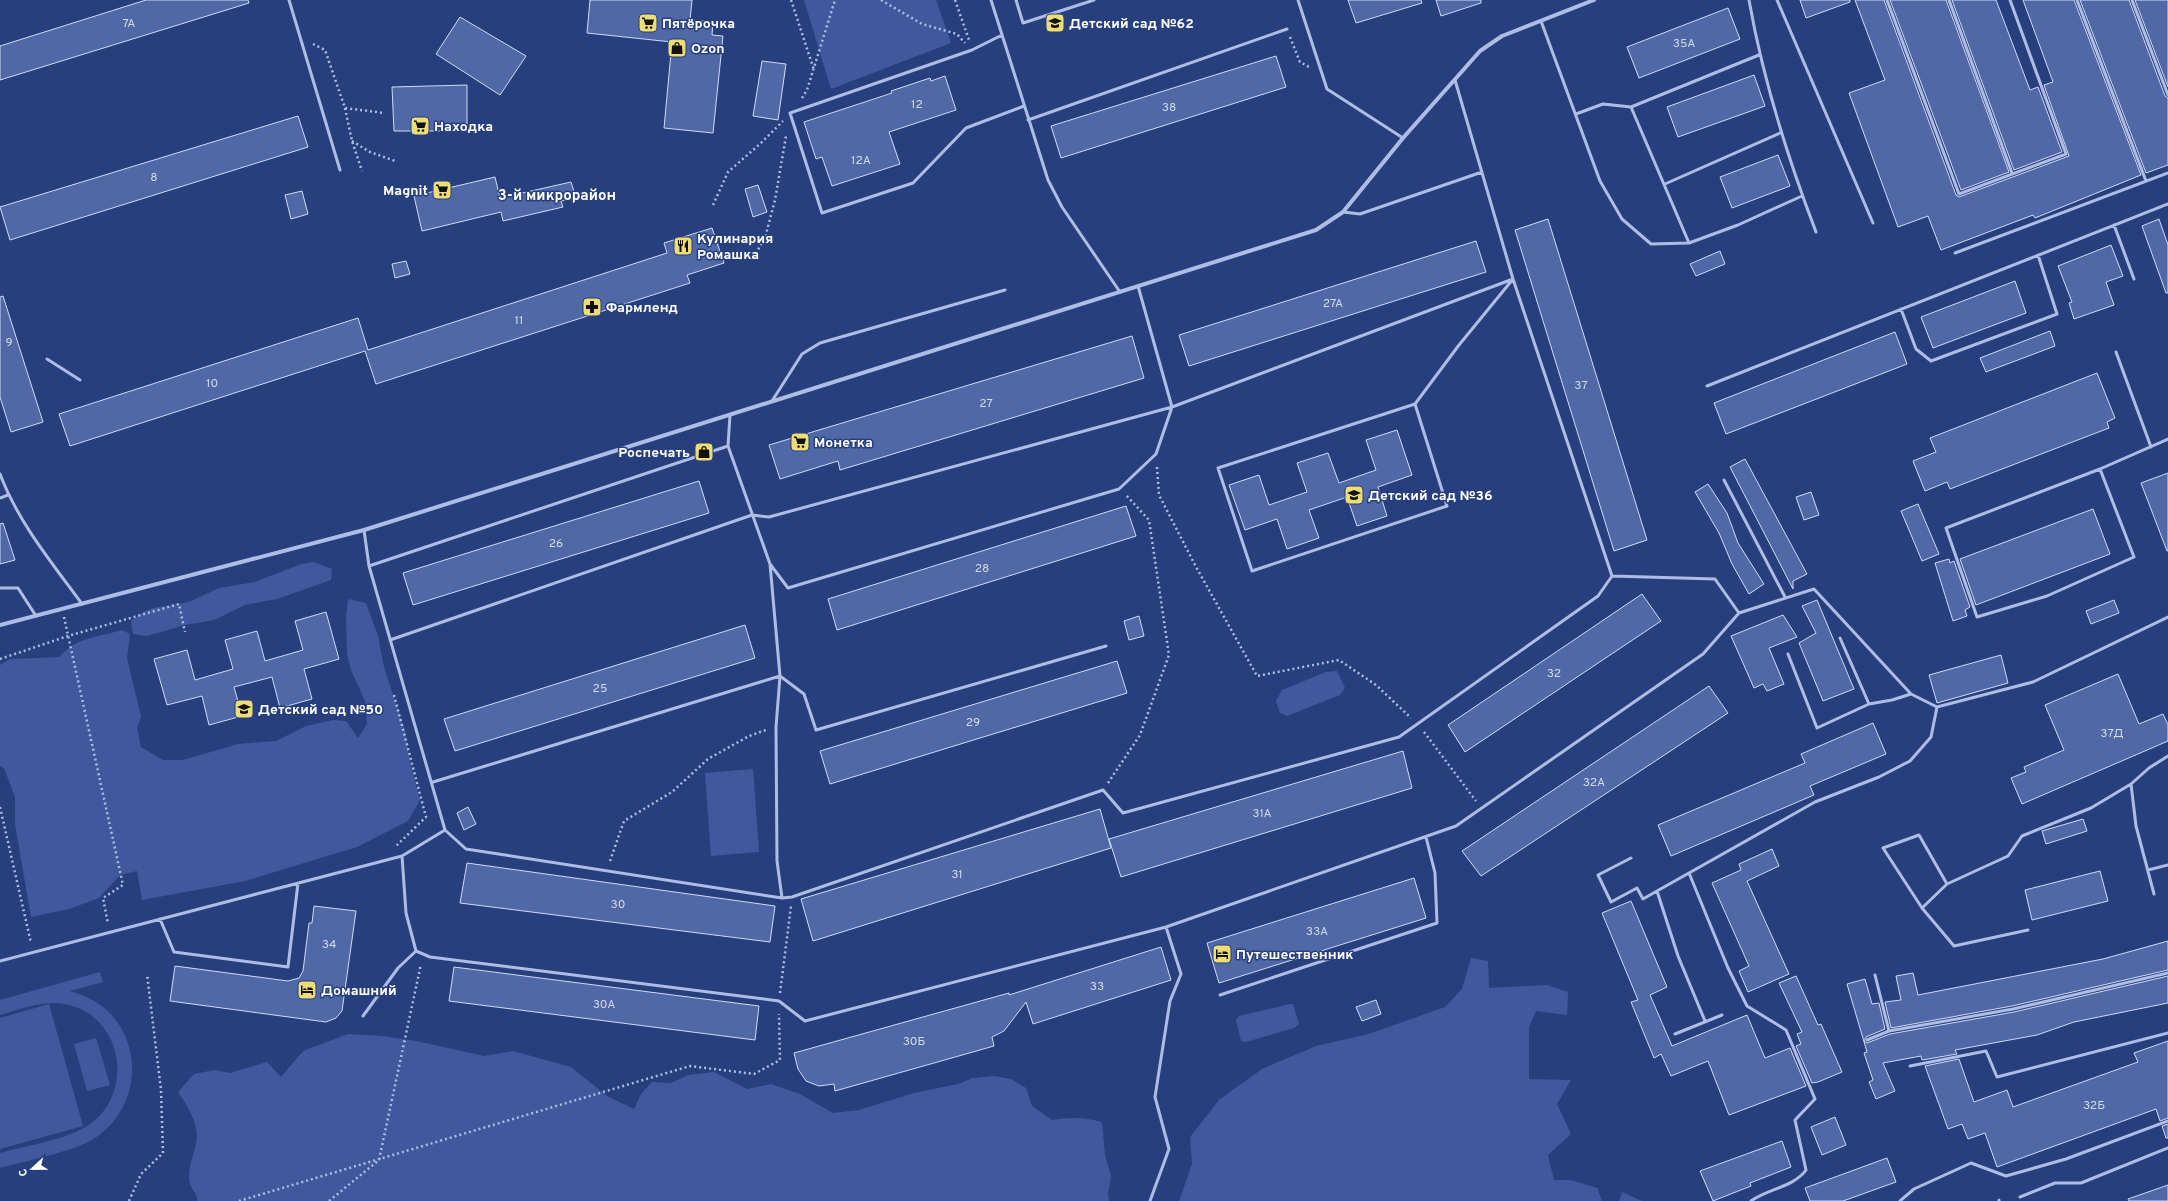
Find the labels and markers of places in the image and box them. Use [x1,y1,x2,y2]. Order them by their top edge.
supermarket icon: Пятёрочка [637,12,659,34]
school or university icon: Детский сад №62 [1044,12,1066,34]
place label: Пятёрочка [662,16,735,33]
place label: Детский сад №62 [1069,16,1194,33]
shop icon: Ozon [666,37,688,59]
place label: Ozon [691,41,724,58]
supermarket icon: Находка [409,115,431,137]
place label: Находка [434,119,493,136]
supermarket icon: Magnit [431,179,453,201]
place label: Magnit [383,183,428,200]
place label: Кулинария Ромашка [697,231,773,264]
restaurant icon: Кулинария Ромашка [672,235,694,257]
pharmacy icon: Фармленд [581,296,603,318]
place label: Фармленд [606,300,678,317]
supermarket icon: Монетка [789,431,811,453]
place label: Монетка [814,435,873,452]
shop icon: Роспечать [693,441,715,463]
place label: Роспечать [618,445,690,462]
school or university icon: Детский сад №36 [1343,484,1365,506]
place label: Детский сад №36 [1368,488,1493,505]
school or university icon: Детский сад №50 [233,698,255,720]
place label: Детский сад №50 [258,702,383,719]
hotel icon: Путешественник [1211,943,1233,965]
place label: Путешественник [1236,947,1354,964]
hotel icon: Домашний [296,979,318,1001]
place label: Домашний [321,983,397,1000]

